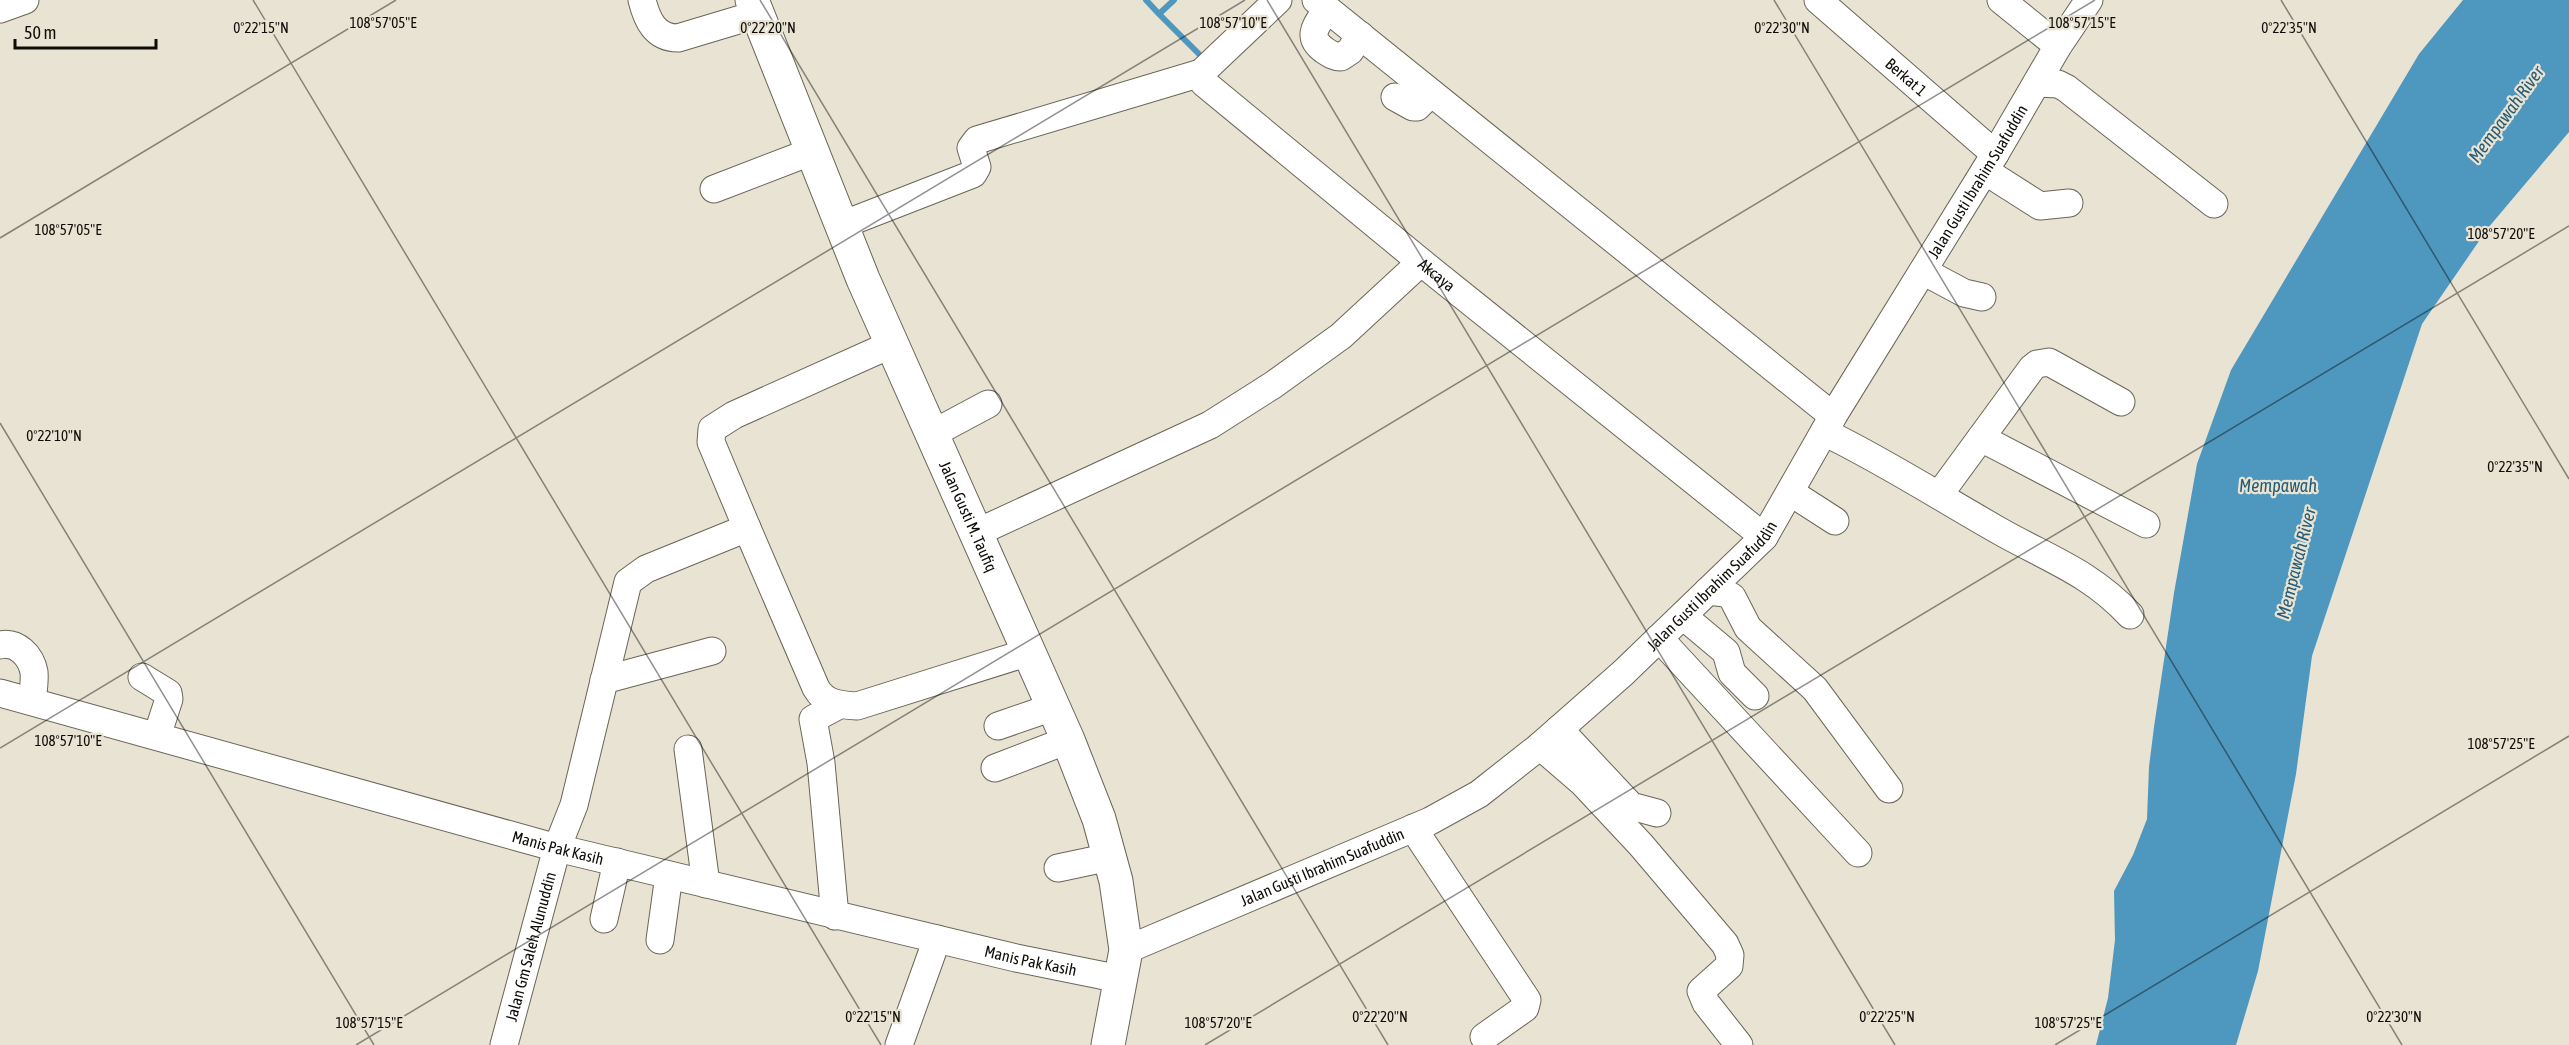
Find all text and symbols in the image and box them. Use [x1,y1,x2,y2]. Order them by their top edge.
scale bar [15,12,156,50]
text: 108°57'05"E [349,14,417,31]
text: 108°57'10"E [1199,14,1267,31]
text: 108°57'15"E [2048,14,2116,31]
text: 0°22'15"N [233,19,289,36]
text: 0°22'20"N [740,19,796,36]
text: 0°22'30"N [1754,19,1810,36]
text: 0°22'35"N [2261,19,2317,36]
text: 50 m [24,22,56,43]
street label: Berkat 1 [1882,54,1930,99]
water label: Mempawah River [2464,61,2548,166]
street label: Jalan Gusti Ibrahim Suafuddin [1924,102,2031,261]
text: 108°57'05"E [34,221,102,238]
text: 108°57'20"E [2467,225,2535,242]
street label: Akcaya [1415,255,1459,295]
text: 0°22'10"N [26,427,82,444]
street label: Jalan Gusti M. Taufiq [936,458,1001,575]
text: 0°22'35"N [2487,458,2543,475]
water label: Mempawah [2239,475,2317,496]
water label: Mempawah River [2272,504,2320,621]
street label: Jalan Gusti Ibrahim Suafuddin [1643,518,1780,654]
text: 108°57'10"E [34,732,102,749]
text: 108°57'25"E [2467,735,2535,752]
street label: Jalan Gusti Ibrahim Suafuddin [1238,824,1407,909]
street label: Manis Pak Kasih [510,827,606,868]
street label: Jalan Gm Saleh Alunuddin [502,870,559,1023]
street label: Manis Pak Kasih [983,942,1078,979]
text: 0°22'15"N [845,1008,901,1025]
text: 0°22'20"N [1352,1008,1408,1025]
text: 0°22'25"N [1859,1008,1915,1025]
text: 0°22'30"N [2366,1008,2422,1025]
text: 108°57'15"E [335,1014,403,1031]
text: 108°57'20"E [1184,1014,1252,1031]
text: 108°57'25"E [2034,1014,2102,1031]

